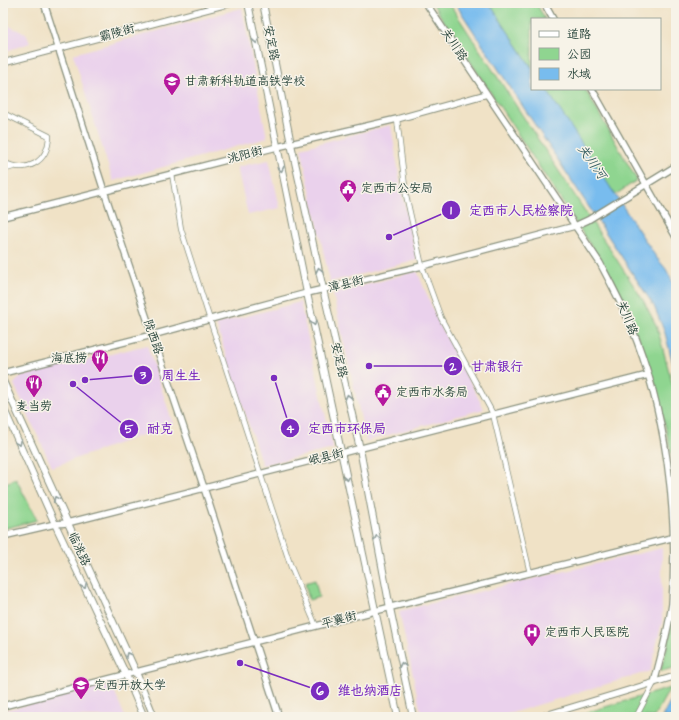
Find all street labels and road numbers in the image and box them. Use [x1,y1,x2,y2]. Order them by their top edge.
street label: 霸陵街 [97,20,137,46]
street label: 安定路 [259,24,283,62]
street label: 关川路 [437,25,471,65]
street label: 洮阳街 [225,142,265,168]
street label: 漳县街 [327,272,365,296]
street label: 关川路 [612,298,642,338]
street label: 陇西路 [139,317,167,357]
street label: 安定路 [327,341,351,379]
street label: 岷县街 [306,444,346,470]
street label: 临洮路 [64,529,94,569]
street label: 平襄街 [319,607,359,633]

